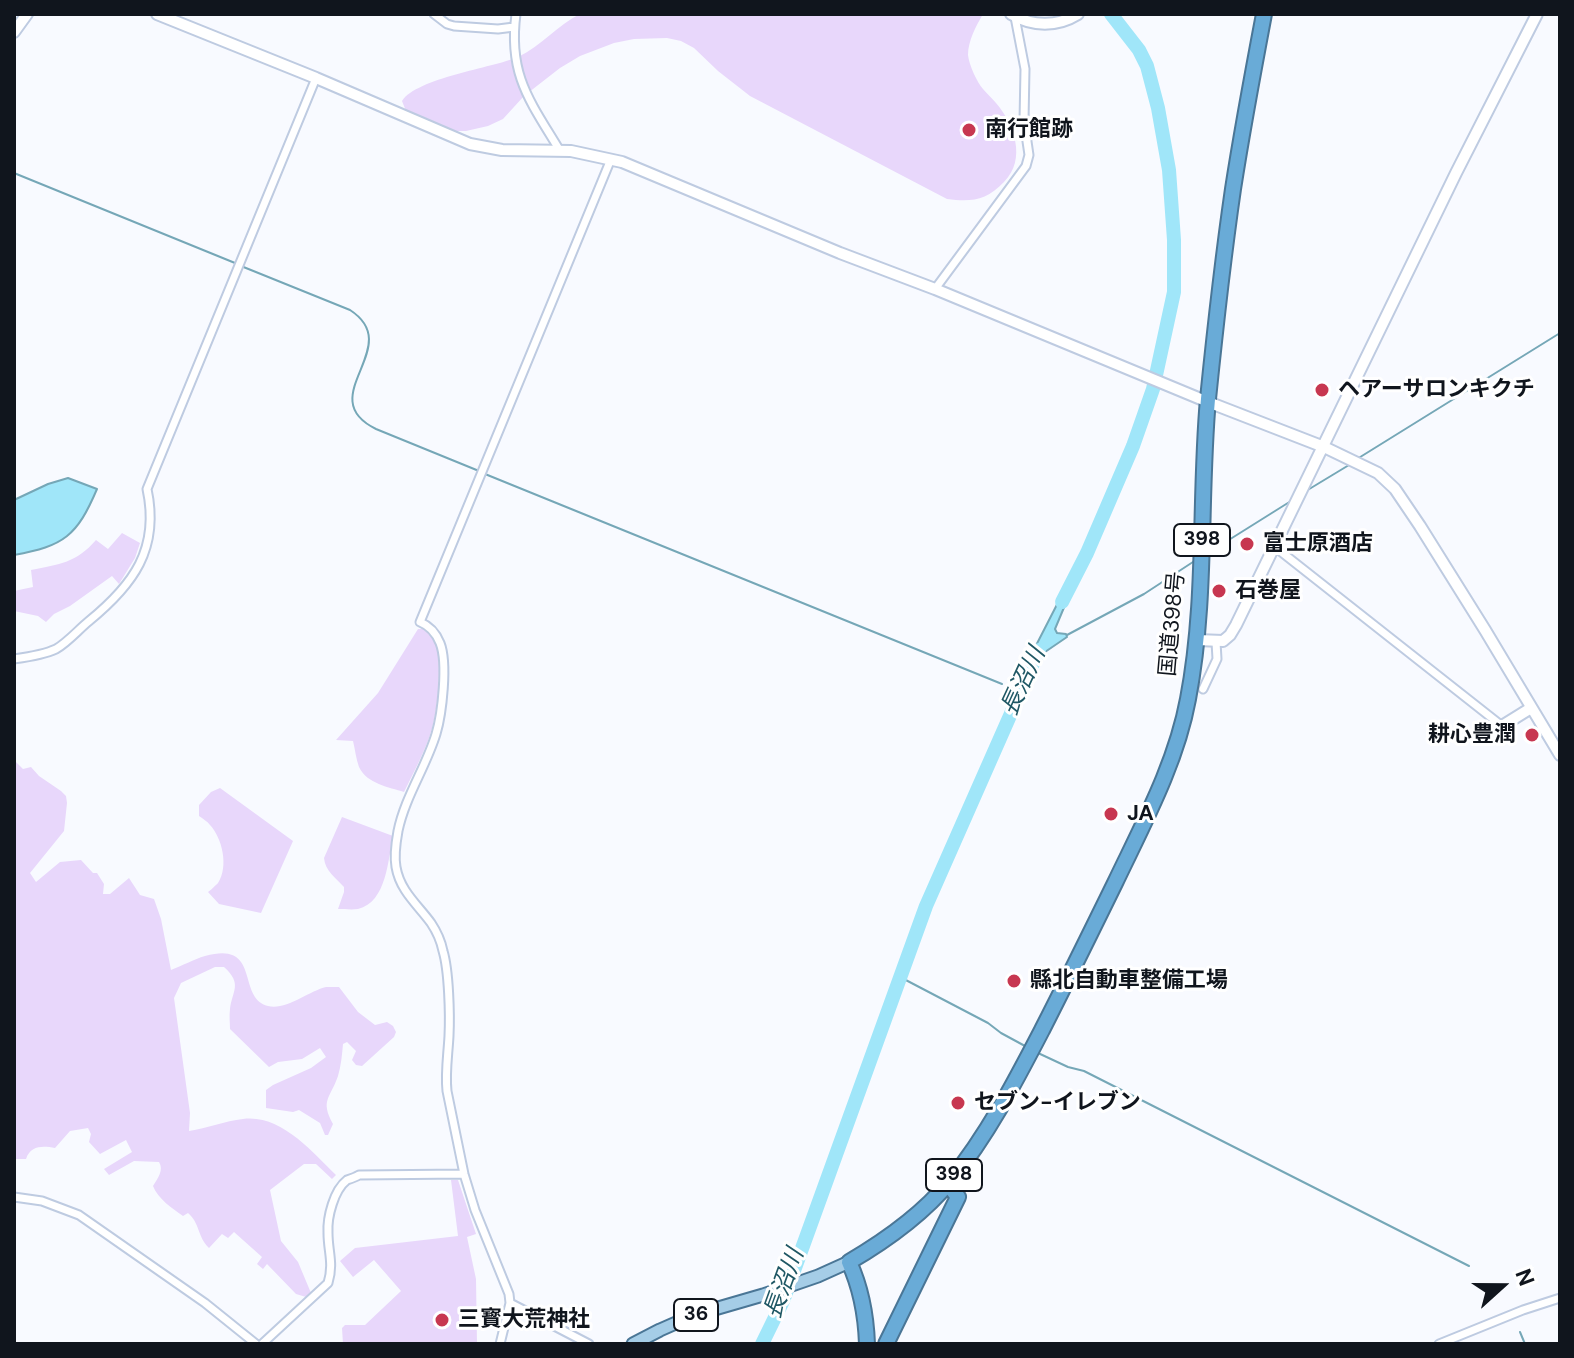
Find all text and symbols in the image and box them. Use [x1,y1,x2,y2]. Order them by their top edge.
place label: 南行館跡 [985,117,1073,143]
marker: 南行館跡 [960,121,978,139]
place label: ヘアーサロンキクチ [1338,377,1535,403]
marker: ヘアーサロンキクチ [1313,381,1331,399]
road number: 398 [1174,524,1230,556]
place label: 富士原酒店 [1263,531,1373,557]
marker: 富士原酒店 [1238,535,1256,553]
street label: 国道398号 [1155,570,1191,678]
place label: 石巻屋 [1235,578,1301,604]
marker: 石巻屋 [1210,582,1228,600]
water label: 長沼川 [996,643,1052,721]
place label: 耕心豊潤 [1428,722,1516,748]
marker: 耕心豊潤 [1523,726,1541,744]
place label: JA [1127,801,1154,827]
marker: JA [1102,805,1120,823]
place label: 縣北自動車整備工場 [1030,968,1228,994]
marker: 縣北自動車整備工場 [1005,972,1023,990]
place label: セブン-イレブン [974,1090,1141,1116]
marker: セブン-イレブン [949,1094,967,1112]
road number: 398 [926,1159,982,1191]
water label: 長沼川 [759,1245,811,1323]
north arrow [1462,1246,1542,1326]
text: N [1508,1265,1541,1290]
road number: 36 [674,1299,718,1331]
place label: 三寳大荒神社 [458,1307,590,1333]
marker: 三寳大荒神社 [433,1311,451,1329]

